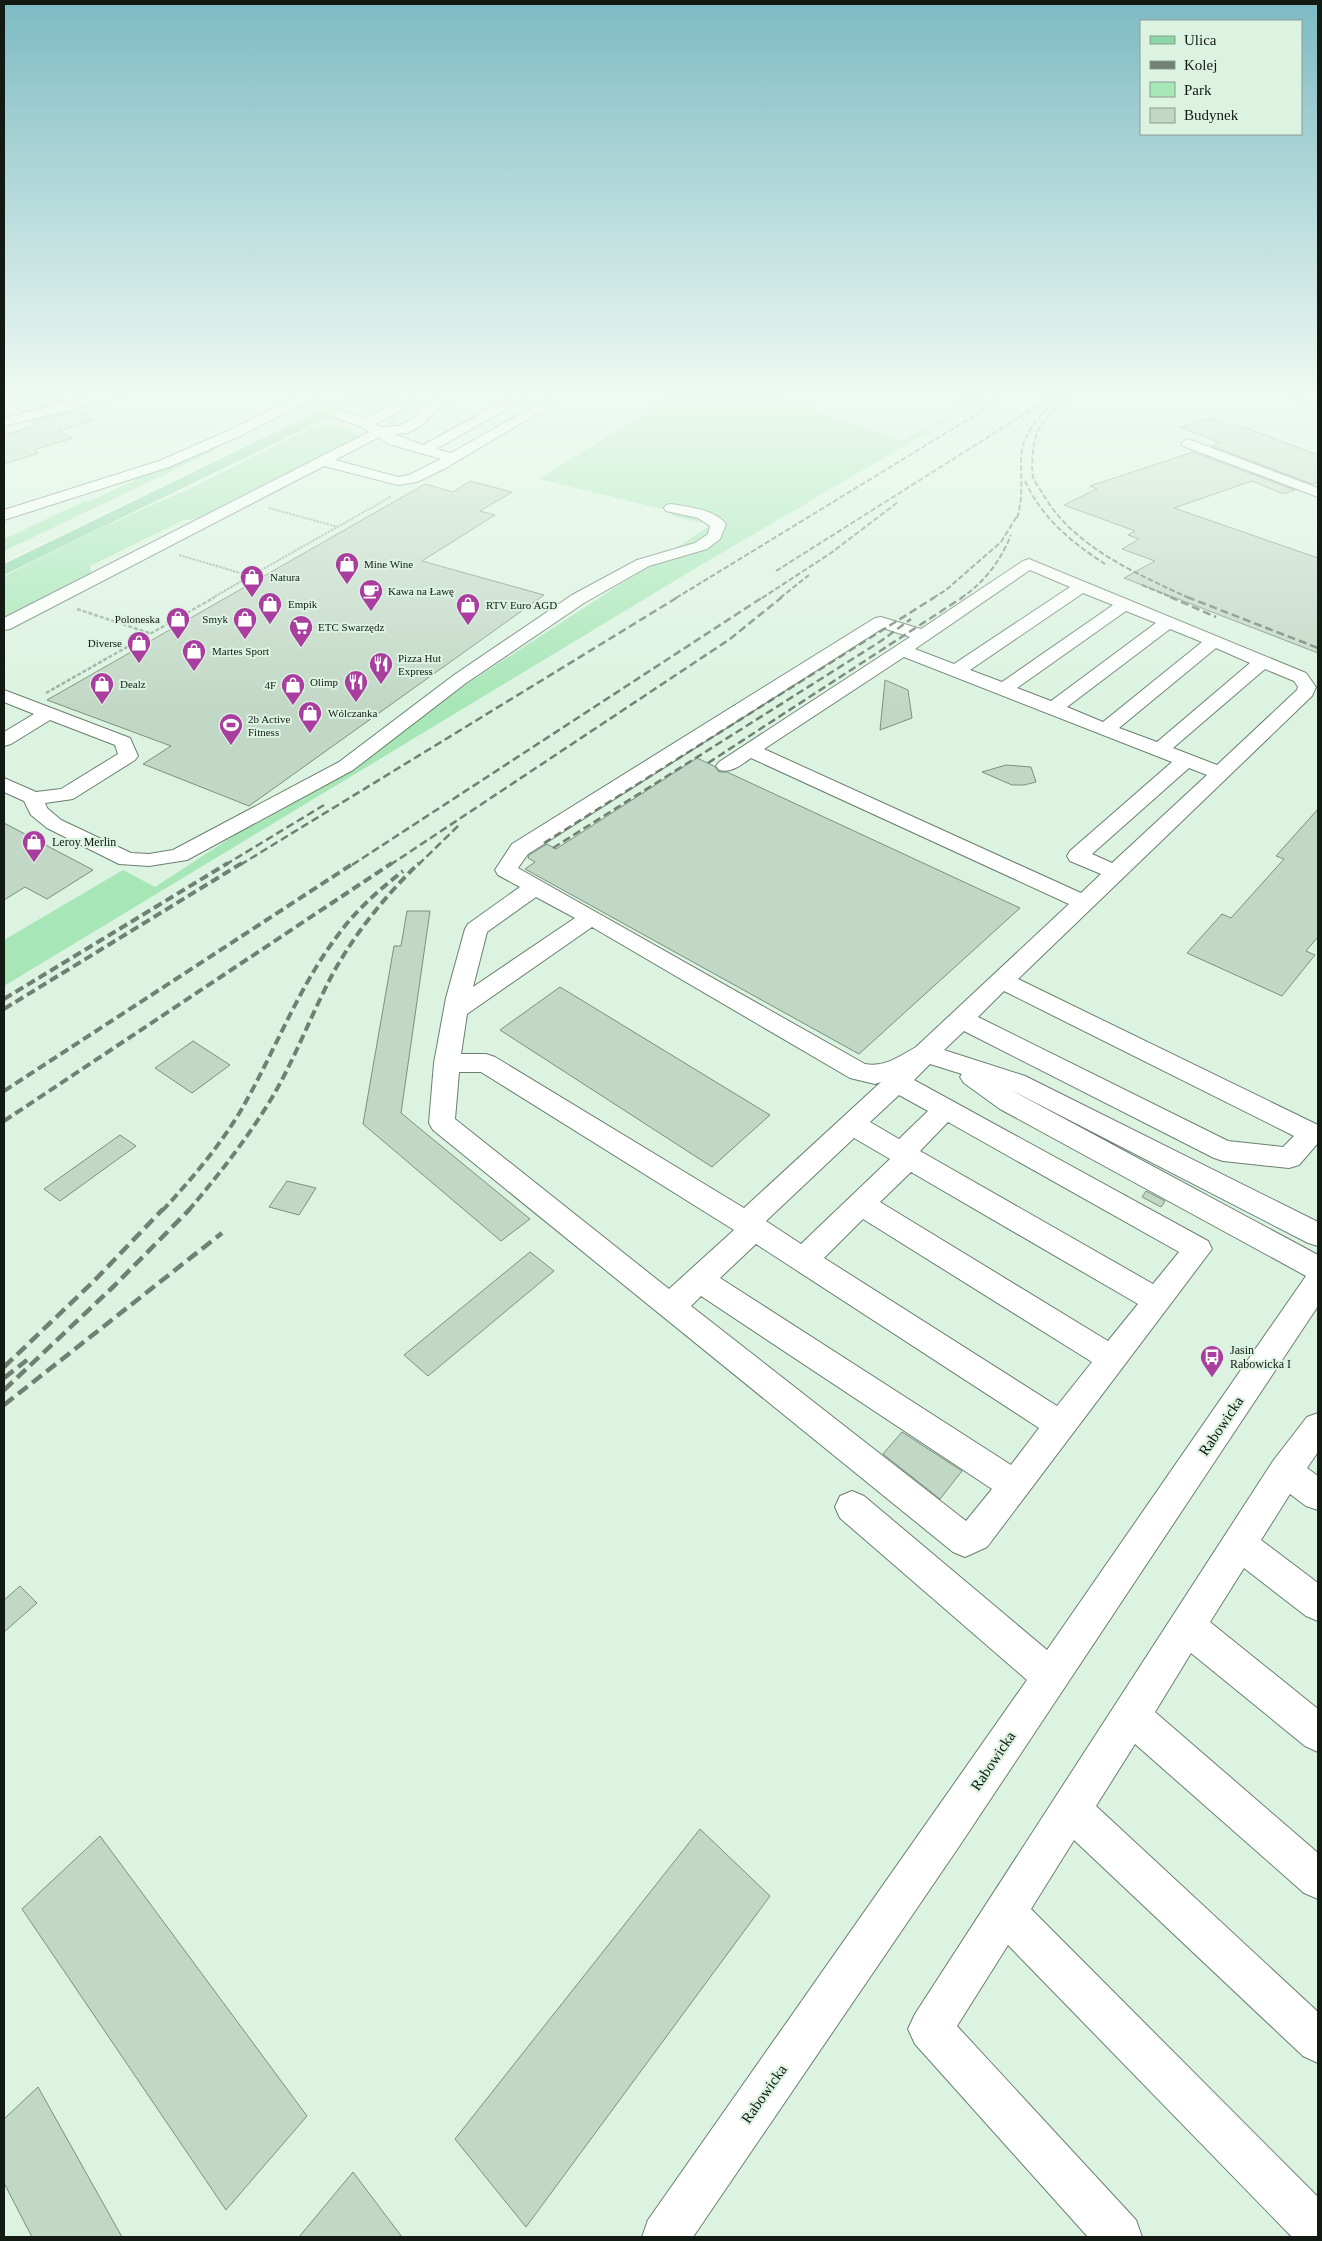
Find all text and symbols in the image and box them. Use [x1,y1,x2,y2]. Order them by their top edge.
legend [1140,20,1302,135]
text: Ulica [1184,32,1217,48]
text: Kolej [1184,57,1217,73]
text: Park [1184,82,1212,98]
text: Budynek [1184,107,1239,123]
shop icon: Mine Wine [334,551,360,585]
place label: Mine Wine [364,558,413,570]
shop icon: Natura [239,564,265,598]
place label: Natura [270,571,300,583]
cafe icon: Kawa na Ławę [358,578,384,612]
place label: Kawa na Ławę [388,585,454,597]
shop icon: Empik [257,591,283,625]
shop icon: RTV Euro AGD [455,592,481,626]
place label: Empik [288,598,318,610]
place label: RTV Euro AGD [486,599,557,611]
shop icon: Poloneska [165,606,191,640]
shop icon: Smyk [232,606,258,640]
place label: Poloneska [115,613,160,625]
place label: Smyk [202,613,228,625]
supermarket icon: ETC Swarzędz [288,614,314,648]
place label: ETC Swarzędz [318,621,384,633]
shop icon: Diverse [126,630,152,664]
place label: Diverse [88,637,122,649]
shop icon: Martes Sport [181,638,207,672]
place label: Martes Sport [212,645,269,657]
restaurant icon: Pizza Hut Express [368,651,394,685]
place label: Pizza Hut Express [398,652,441,677]
restaurant icon: Olimp [343,669,369,703]
shop icon: Dealz [89,671,115,705]
shop icon: 4F [280,672,306,706]
place label: Olimp [310,676,338,688]
place label: Dealz [120,678,146,690]
place label: 4F [264,679,276,691]
shop icon: Wólczanka [297,700,323,734]
place label: Wólczanka [328,707,378,719]
sports icon: 2b Active Fitness [218,712,244,746]
place label: 2b Active Fitness [248,713,291,738]
shop icon: Leroy Merlin [21,829,47,863]
place label: Leroy Merlin [52,835,116,849]
place label: Jasin Rabowicka I [1230,1343,1291,1371]
bus stop icon: Jasin Rabowicka I [1199,1344,1225,1378]
street label: Rabowicka [1195,1393,1247,1458]
street label: Rabowicka [967,1728,1019,1793]
street label: Rabowicka [738,2061,790,2126]

